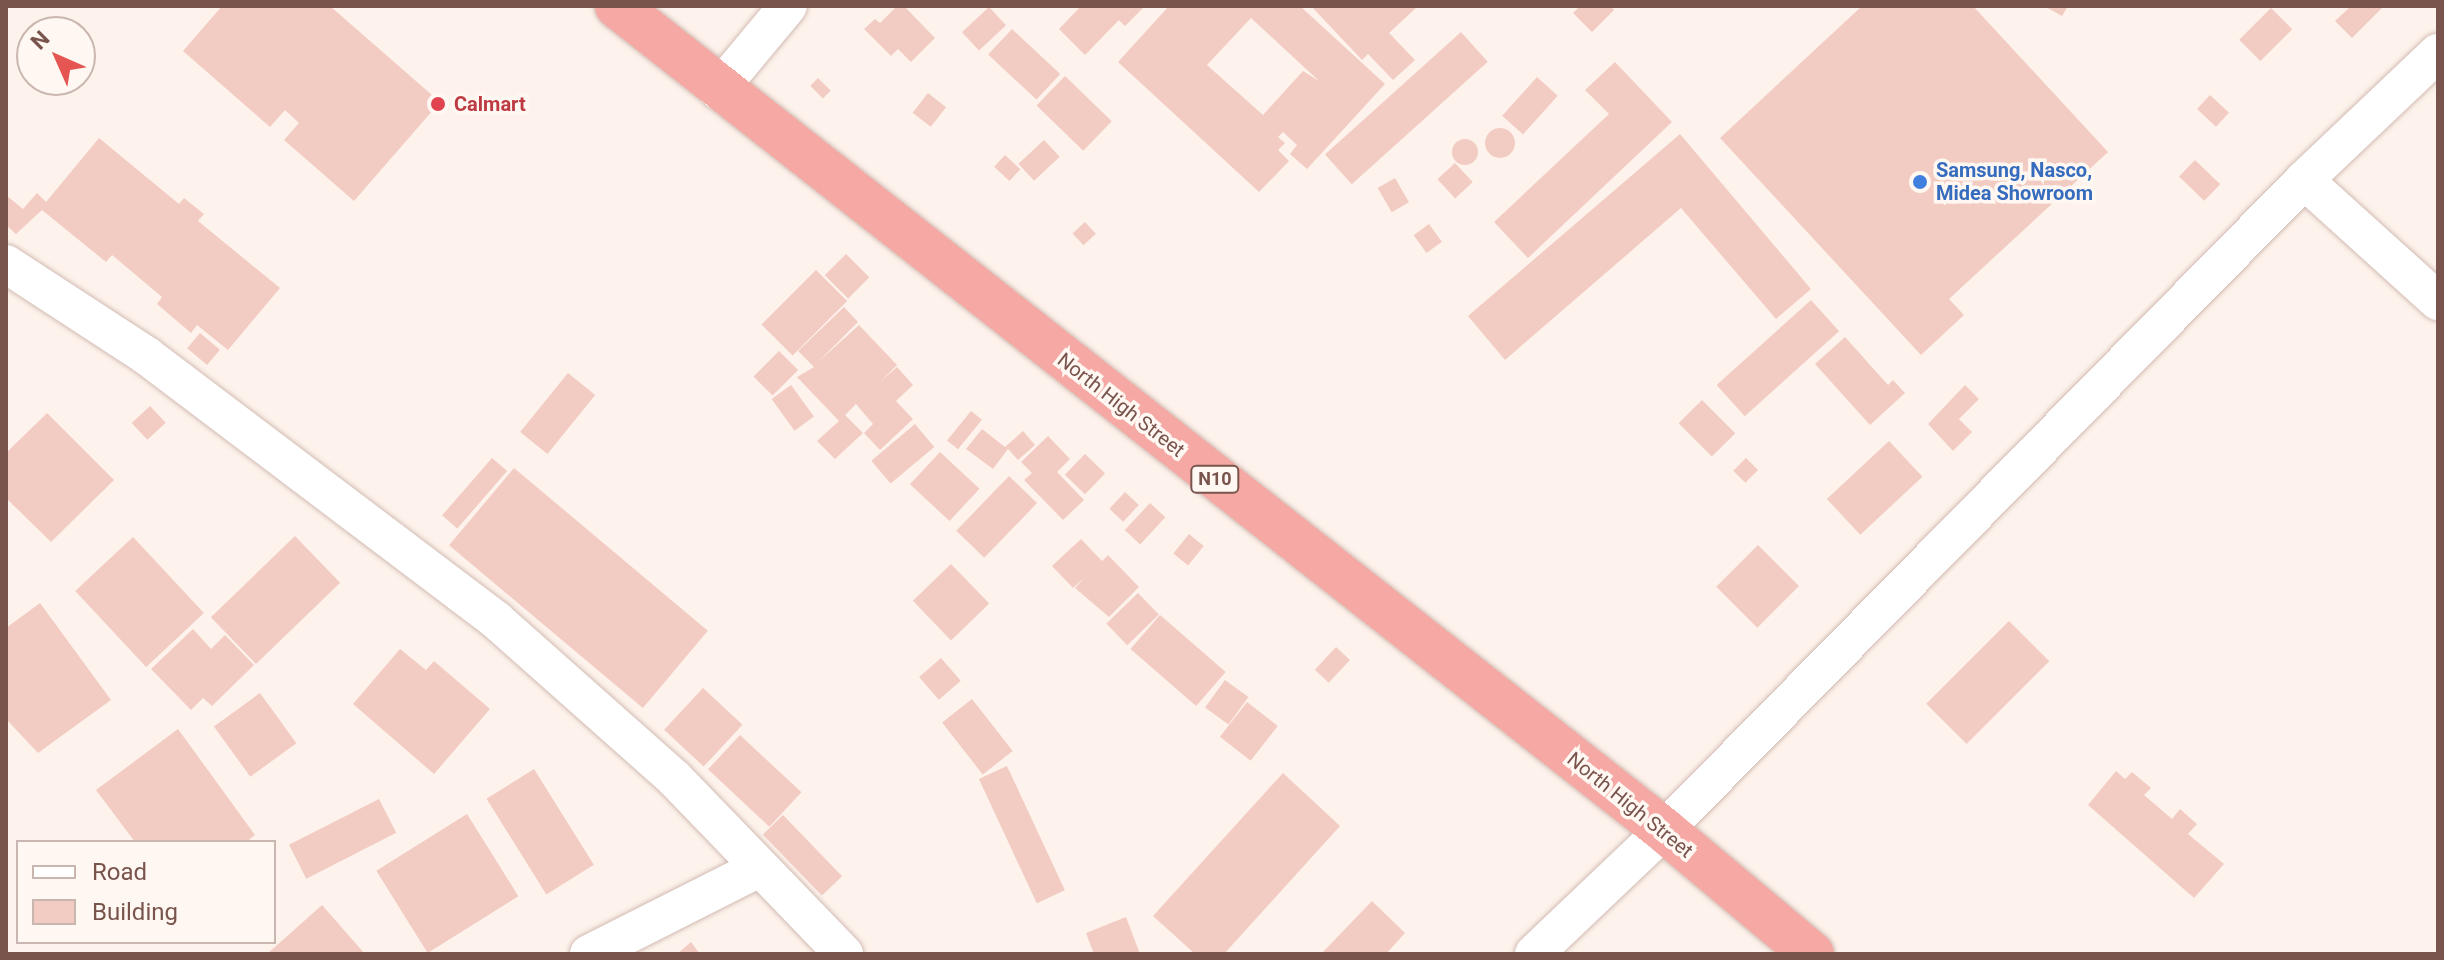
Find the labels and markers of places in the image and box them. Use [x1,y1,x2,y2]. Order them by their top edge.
place label: Calmart [454,92,526,116]
marker: Calmart [429,95,447,113]
place label: Samsung, Nasco, Midea Showroom [1936,158,2093,205]
marker: Samsung, Nasco, Midea Showroom [1911,173,1929,191]

